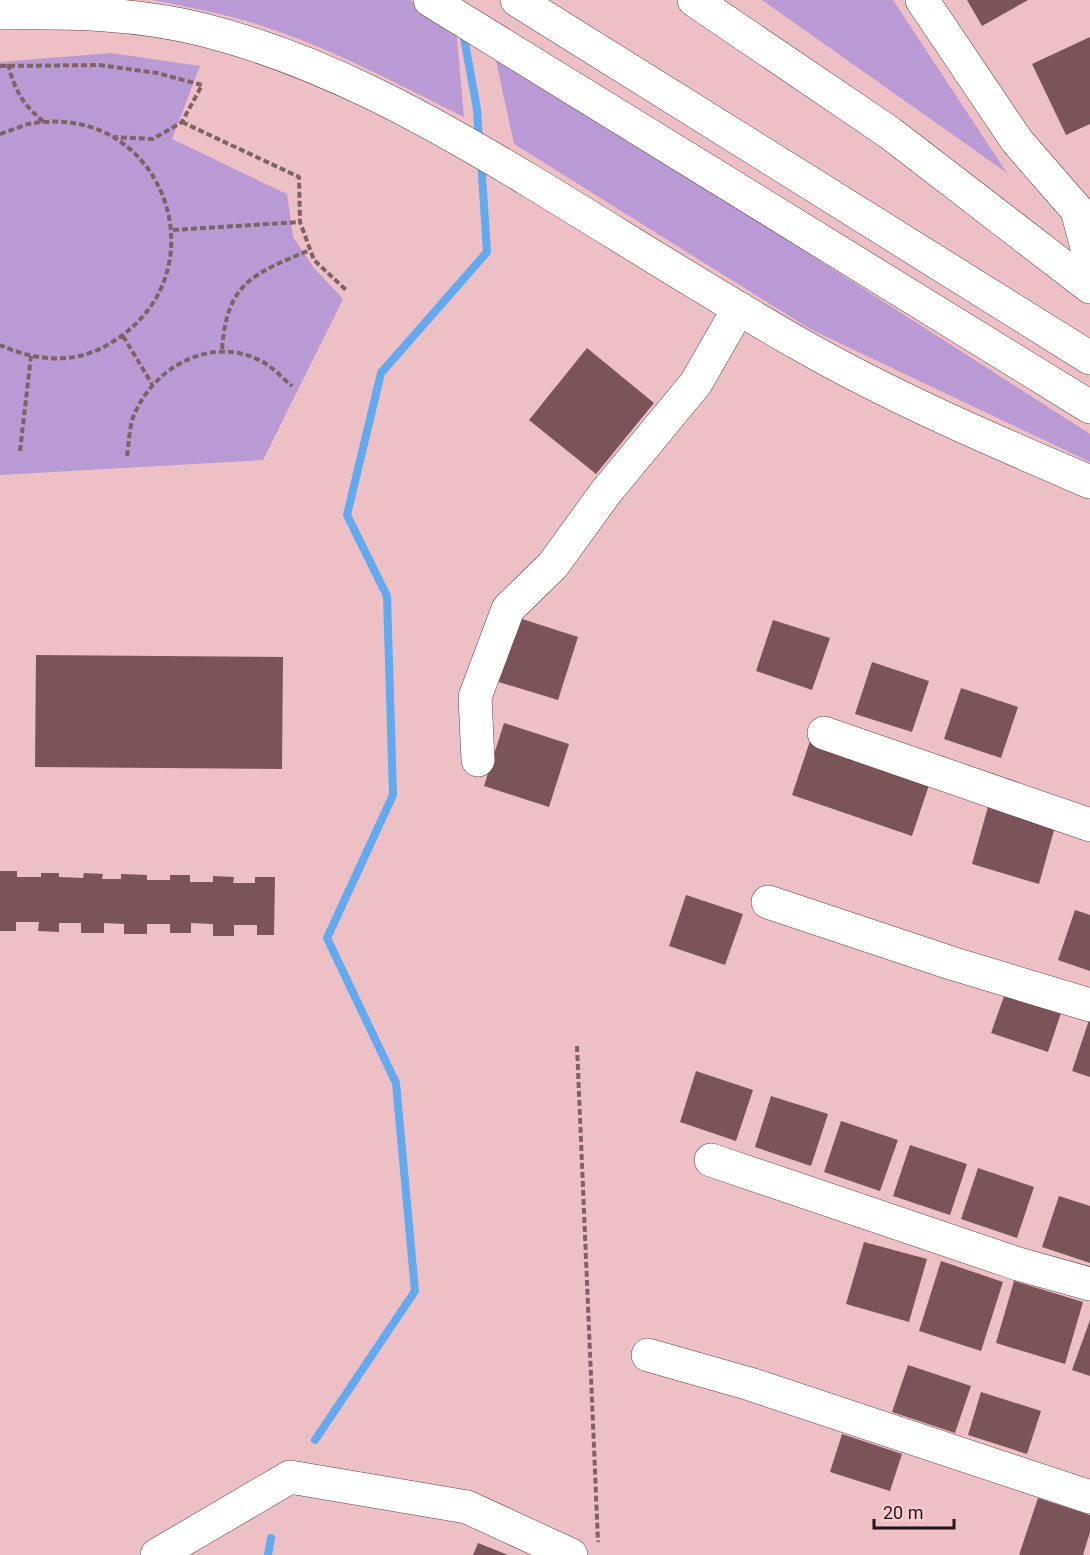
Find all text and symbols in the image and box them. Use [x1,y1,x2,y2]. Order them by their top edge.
scale bar [874,1492,954,1530]
text: 20 m [883,1502,923,1523]

